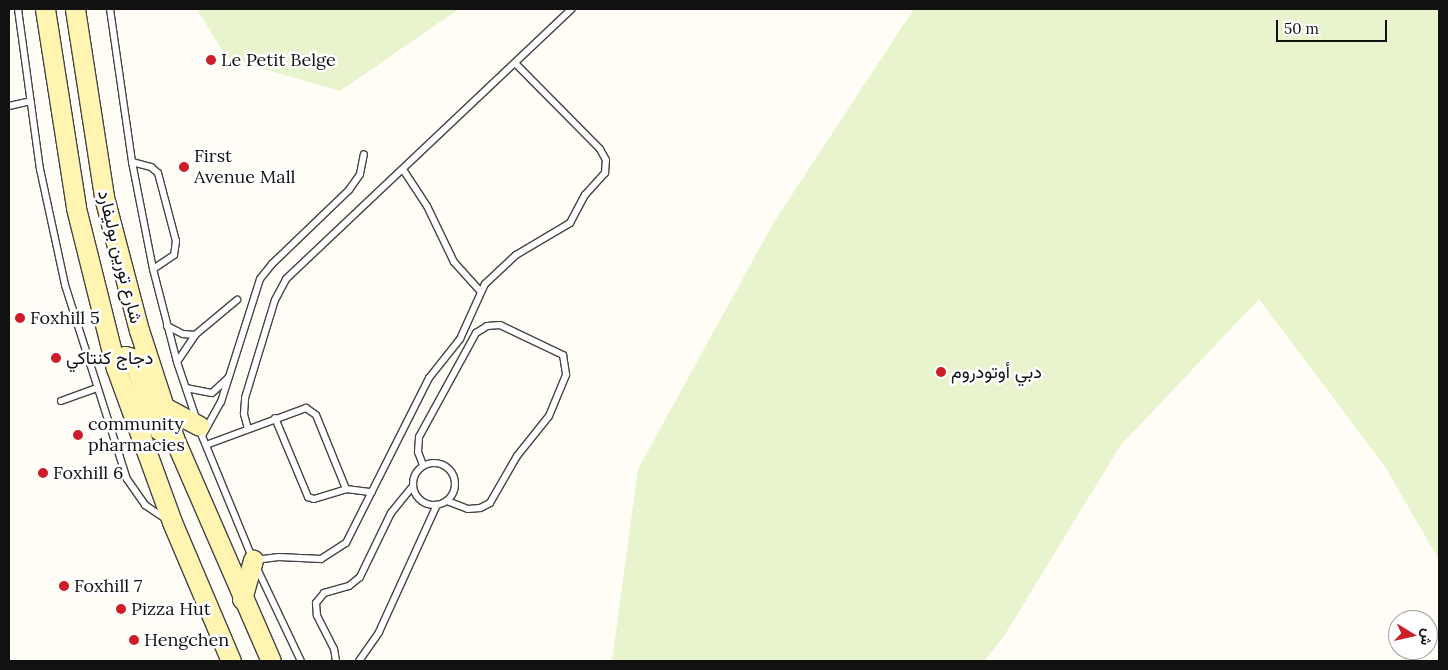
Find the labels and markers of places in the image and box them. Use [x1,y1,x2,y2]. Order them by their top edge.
place label: Le Petit Belge [221,49,336,71]
marker: Le Petit Belge [205,54,217,66]
place label: First Avenue Mall [194,146,295,188]
marker: First Avenue Mall [178,161,190,173]
place label: Foxhill 5 [30,307,100,329]
marker: Foxhill 5 [14,312,26,324]
place label: دجاج كنتاكي [66,347,153,369]
marker: دجاج كنتاكي [50,352,62,364]
place label: دبي أوتودروم [951,361,1042,383]
marker: دبي أوتودروم [935,366,947,378]
place label: community pharmacies [88,414,185,456]
marker: community pharmacies [72,429,84,441]
place label: Foxhill 6 [53,462,123,484]
marker: Foxhill 6 [37,467,49,479]
place label: Foxhill 7 [74,575,142,597]
marker: Foxhill 7 [58,580,70,592]
place label: Pizza Hut [131,598,211,620]
marker: Pizza Hut [115,603,127,615]
place label: Hengchen [144,629,229,651]
marker: Hengchen [128,634,140,646]

